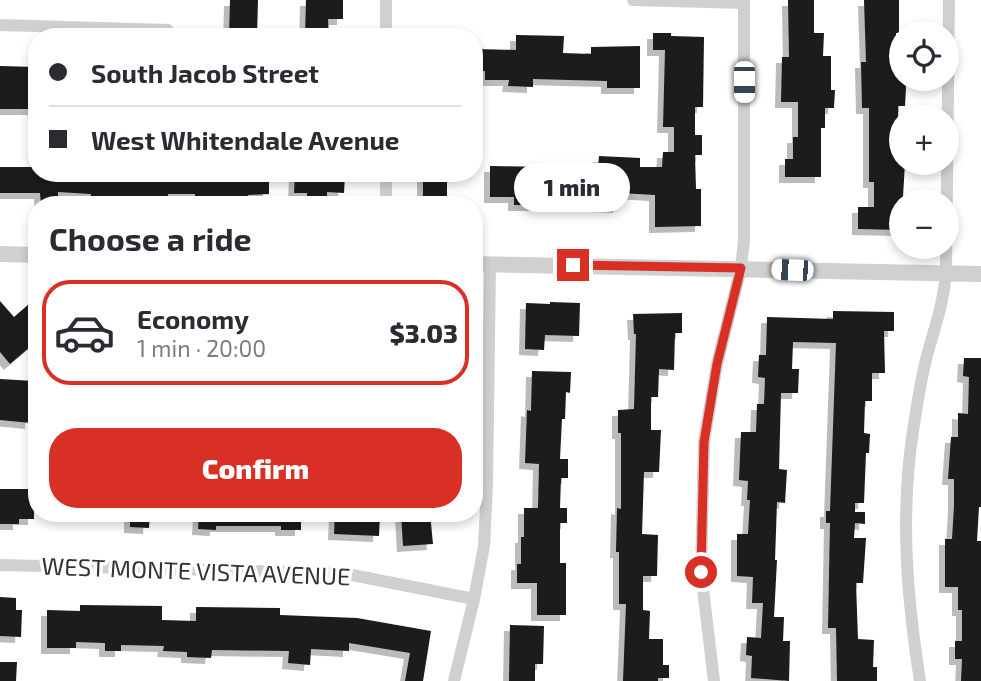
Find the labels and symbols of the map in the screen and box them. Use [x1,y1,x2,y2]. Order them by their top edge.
car [734,61,755,103]
callout: 1 min [515,163,631,212]
route end [557,249,589,281]
car [771,259,814,281]
street label: WEST MONTE VISTA AVENUE [41,551,351,590]
route start [685,556,717,588]

